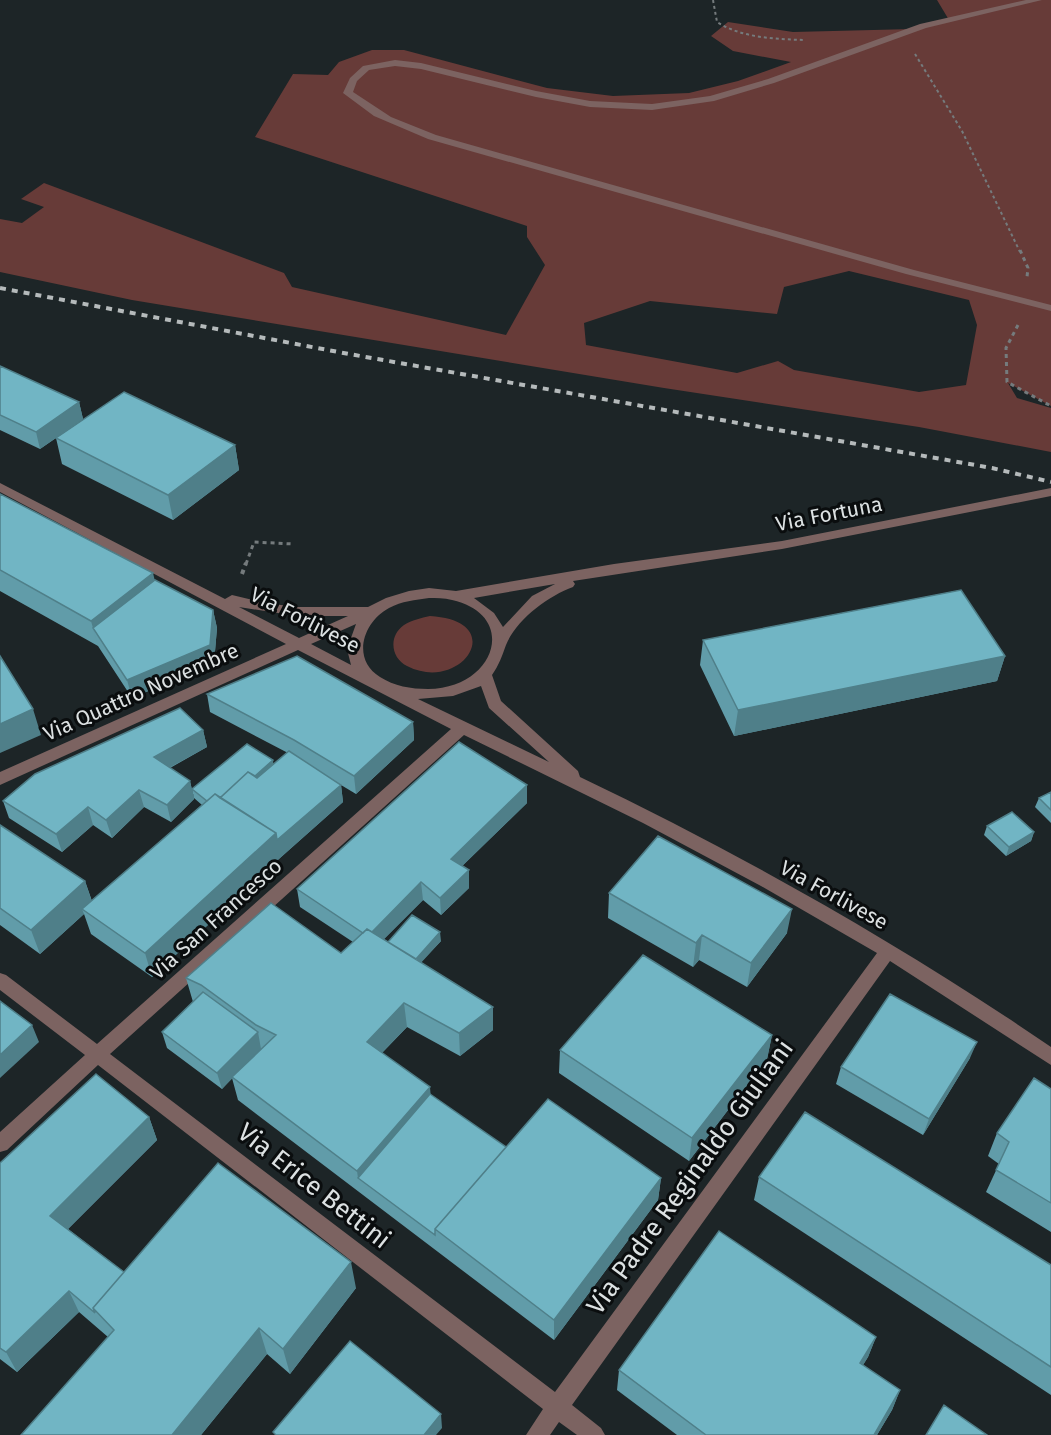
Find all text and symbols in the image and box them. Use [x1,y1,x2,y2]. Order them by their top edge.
street label: Via Fortuna [773,491,885,537]
street label: Via Forlivese [246,581,364,659]
street label: Via Quattro Novembre [39,637,243,747]
street label: Via San Francesco [145,853,287,985]
street label: Via Forlivese [775,855,893,935]
street label: Via Padre Reginaldo Giuliani [580,1034,800,1320]
street label: Via Erice Bettini [231,1117,397,1255]

